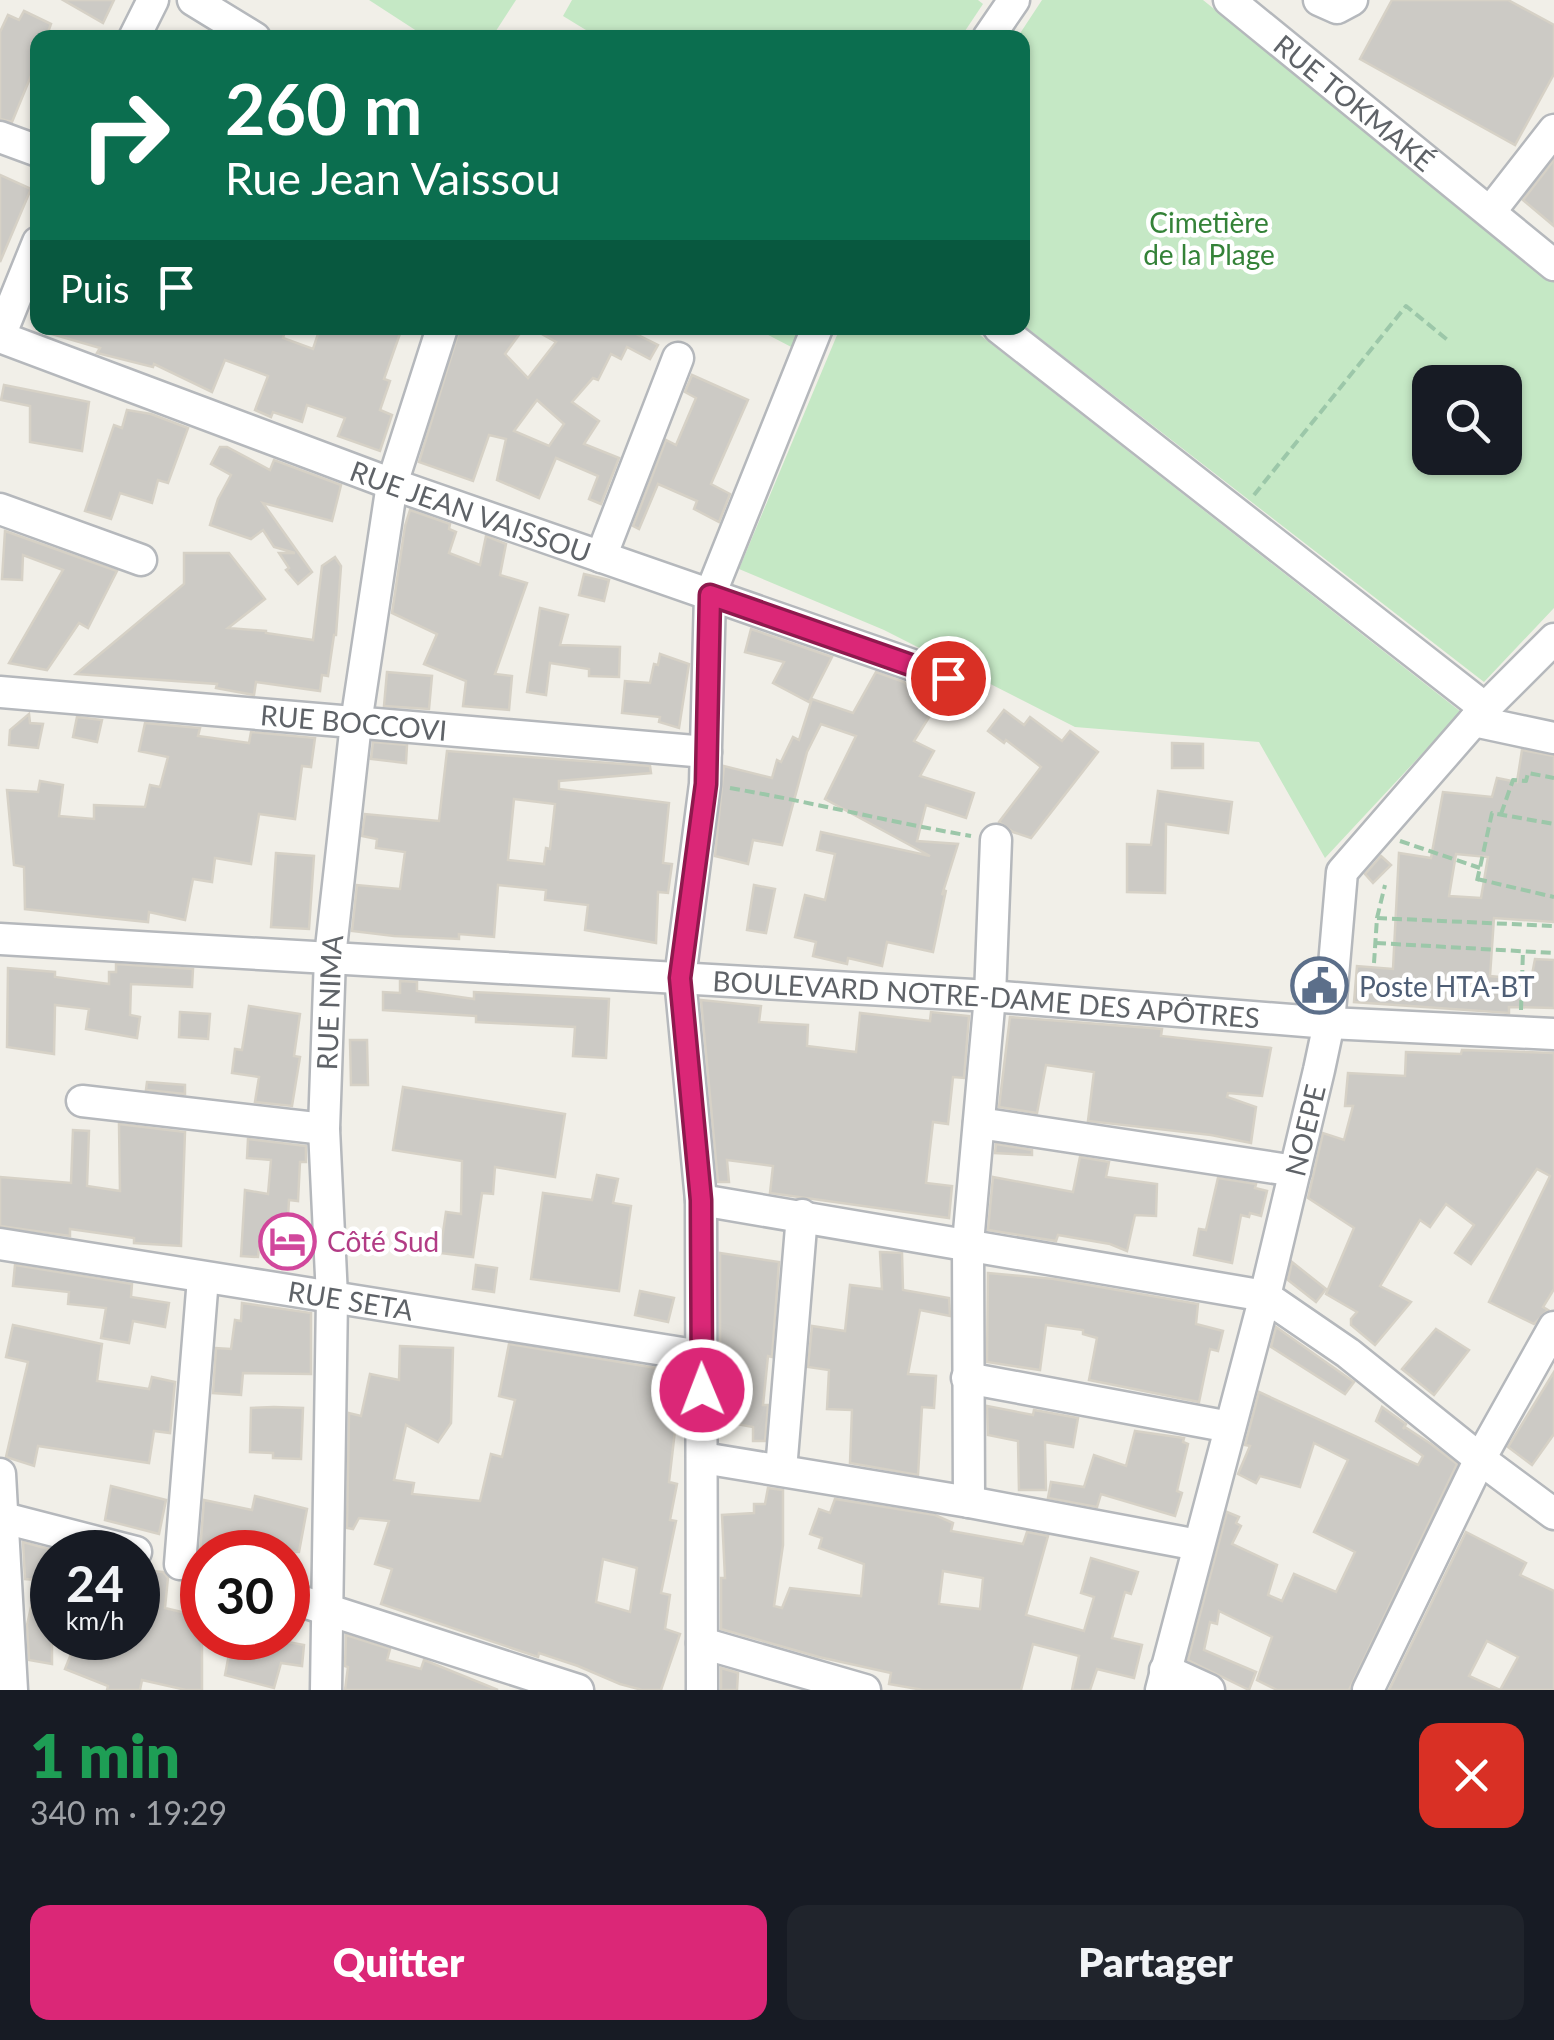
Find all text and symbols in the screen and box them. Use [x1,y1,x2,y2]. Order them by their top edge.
street label: RUE TOKMAKÉ [1268,27,1442,178]
text: 260 m [225,66,422,150]
icon: right [60,70,190,200]
text: Rue Jean Vaissou [225,151,561,205]
park label: Cimetière de la Plage [1143,205,1275,271]
icon: arrive [149,260,204,315]
text: Puis [60,265,129,311]
map controls [1412,365,1522,475]
button: search [1412,365,1522,475]
street label: RUE JEAN VAISSOU [346,453,596,569]
pin [906,636,991,721]
icon: arrive [921,651,976,706]
street label: RUE BOCCOVI [259,697,448,747]
street label: RUE NIMA [309,933,349,1071]
public building icon: Poste HTA-BT [1290,956,1350,1016]
street label: BOULEVARD NOTRE-DAME DES APÔTRES [712,963,1261,1034]
place label: Poste HTA-BT [1359,969,1535,1003]
street label: NOEPE [1277,1081,1332,1179]
hotel icon: Côté Sud [258,1211,318,1271]
place label: Côté Sud [327,1224,439,1258]
street label: RUE SETA [286,1273,416,1327]
position arrow [650,1338,754,1442]
speed limit sign: 30 [180,1530,310,1660]
text: 24 [66,1553,124,1613]
text: km/h [66,1605,124,1635]
text: 1 min [30,1719,180,1791]
button: close [1419,1723,1524,1828]
text: 340 m · 19:29 [30,1793,227,1832]
button: Quitter [30,1905,767,2020]
button: Partager [787,1905,1524,2020]

